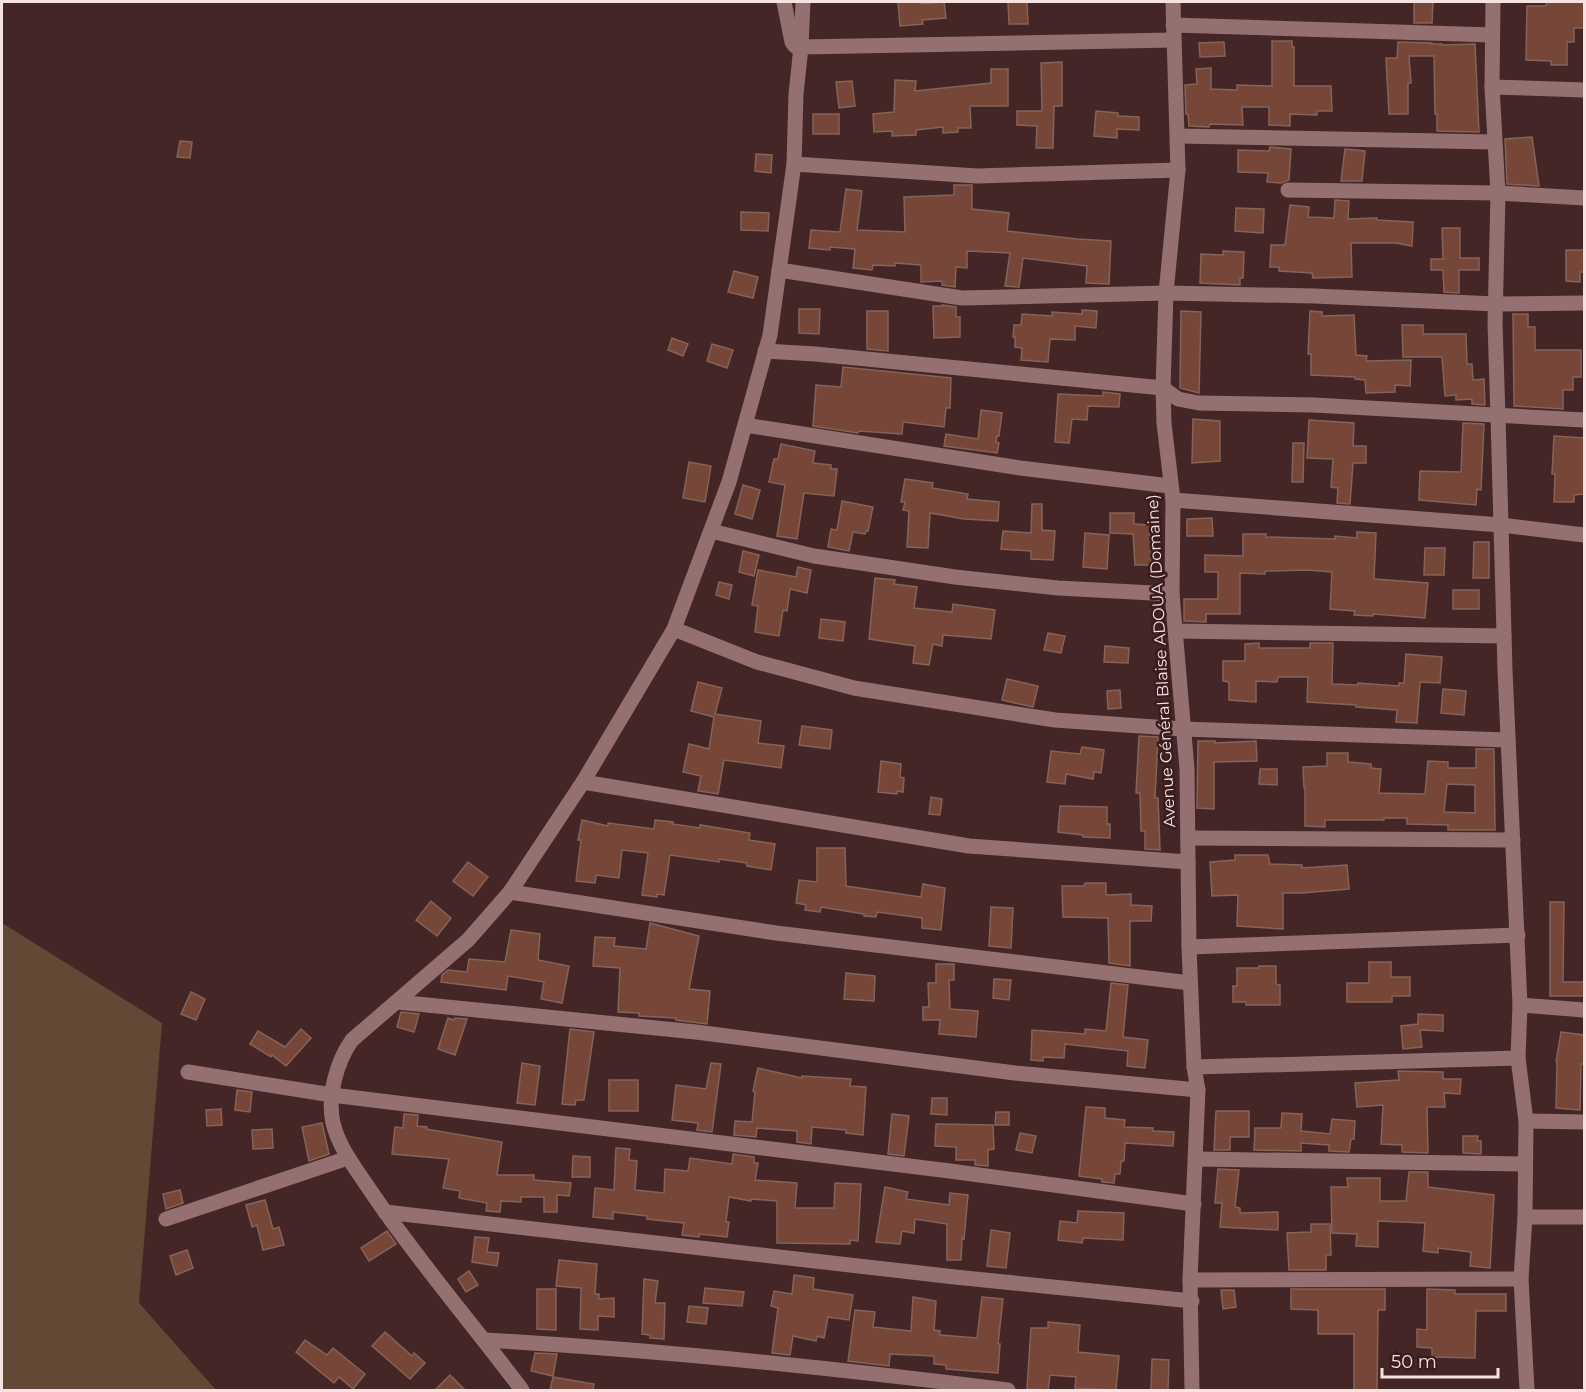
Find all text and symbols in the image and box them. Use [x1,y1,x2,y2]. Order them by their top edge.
street label: Avenue Général Blaise ADOUA (Domaine) [1143,494,1179,828]
scale bar [1382,1341,1498,1379]
text: 50 m [1391,1351,1437,1373]

